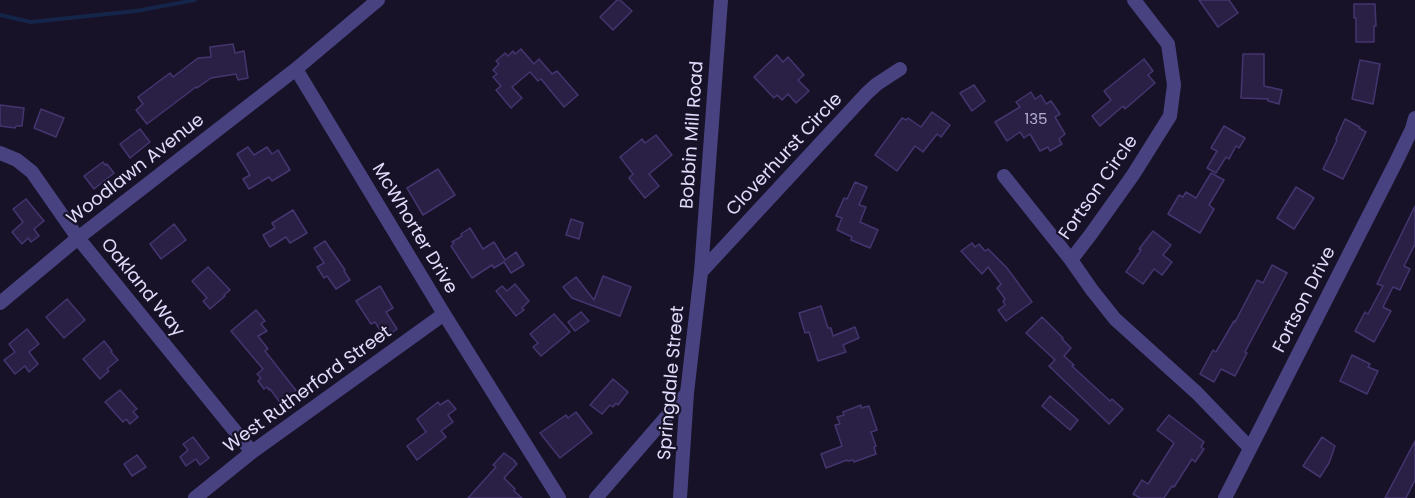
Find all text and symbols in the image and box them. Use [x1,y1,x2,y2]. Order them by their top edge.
street label: Bobbin Mill Road [677,60,709,210]
street label: Cloverhurst Circle [723,89,847,221]
street label: Woodlawn Avenue [63,110,209,230]
house number: 135 [1024,111,1048,129]
street label: Fortson Circle [1055,132,1143,244]
street label: McWhorter Drive [367,160,461,298]
street label: Oakland Way [96,234,188,342]
street label: Fortson Drive [1269,243,1341,357]
street label: Springdale Street [654,305,690,461]
street label: West Rutherford Street [220,322,396,458]

